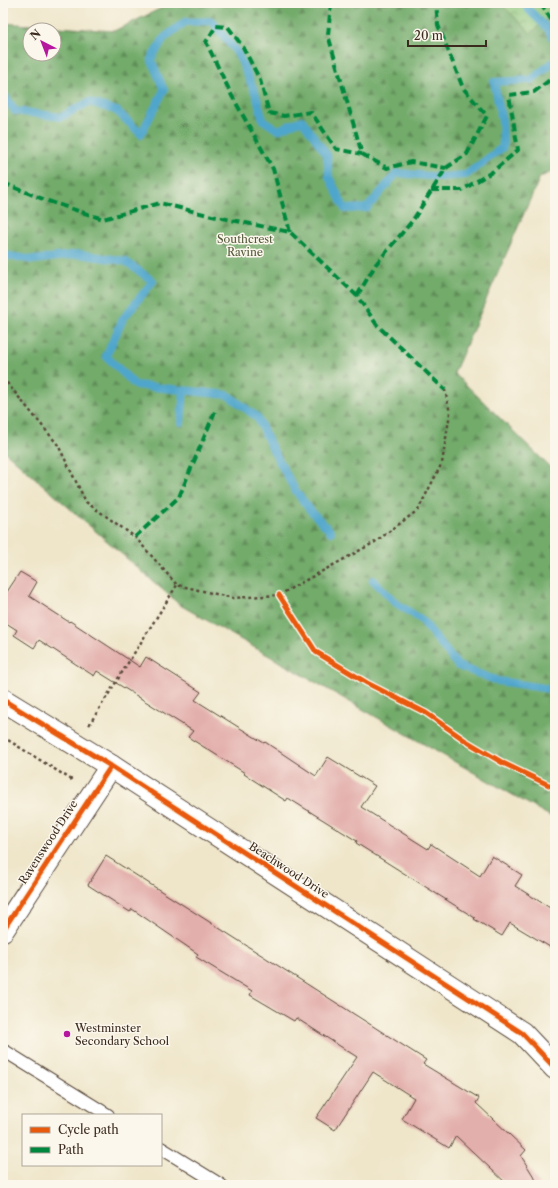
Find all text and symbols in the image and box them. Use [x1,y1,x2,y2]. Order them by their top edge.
north arrow [22,22,62,62]
scale bar [408,22,486,48]
text: N [27,26,44,43]
text: 20 m [414,28,443,43]
park label: Southcrest Ravine [217,232,273,259]
street label: Ravenswood Drive [16,797,80,887]
street label: Beachwood Drive [246,839,332,901]
place label: Westminster Secondary School [74,1021,170,1048]
marker: Westminster Secondary School [62,1029,72,1039]
legend [22,1114,162,1166]
text: Cycle path [58,1122,119,1137]
text: Path [58,1142,84,1157]

